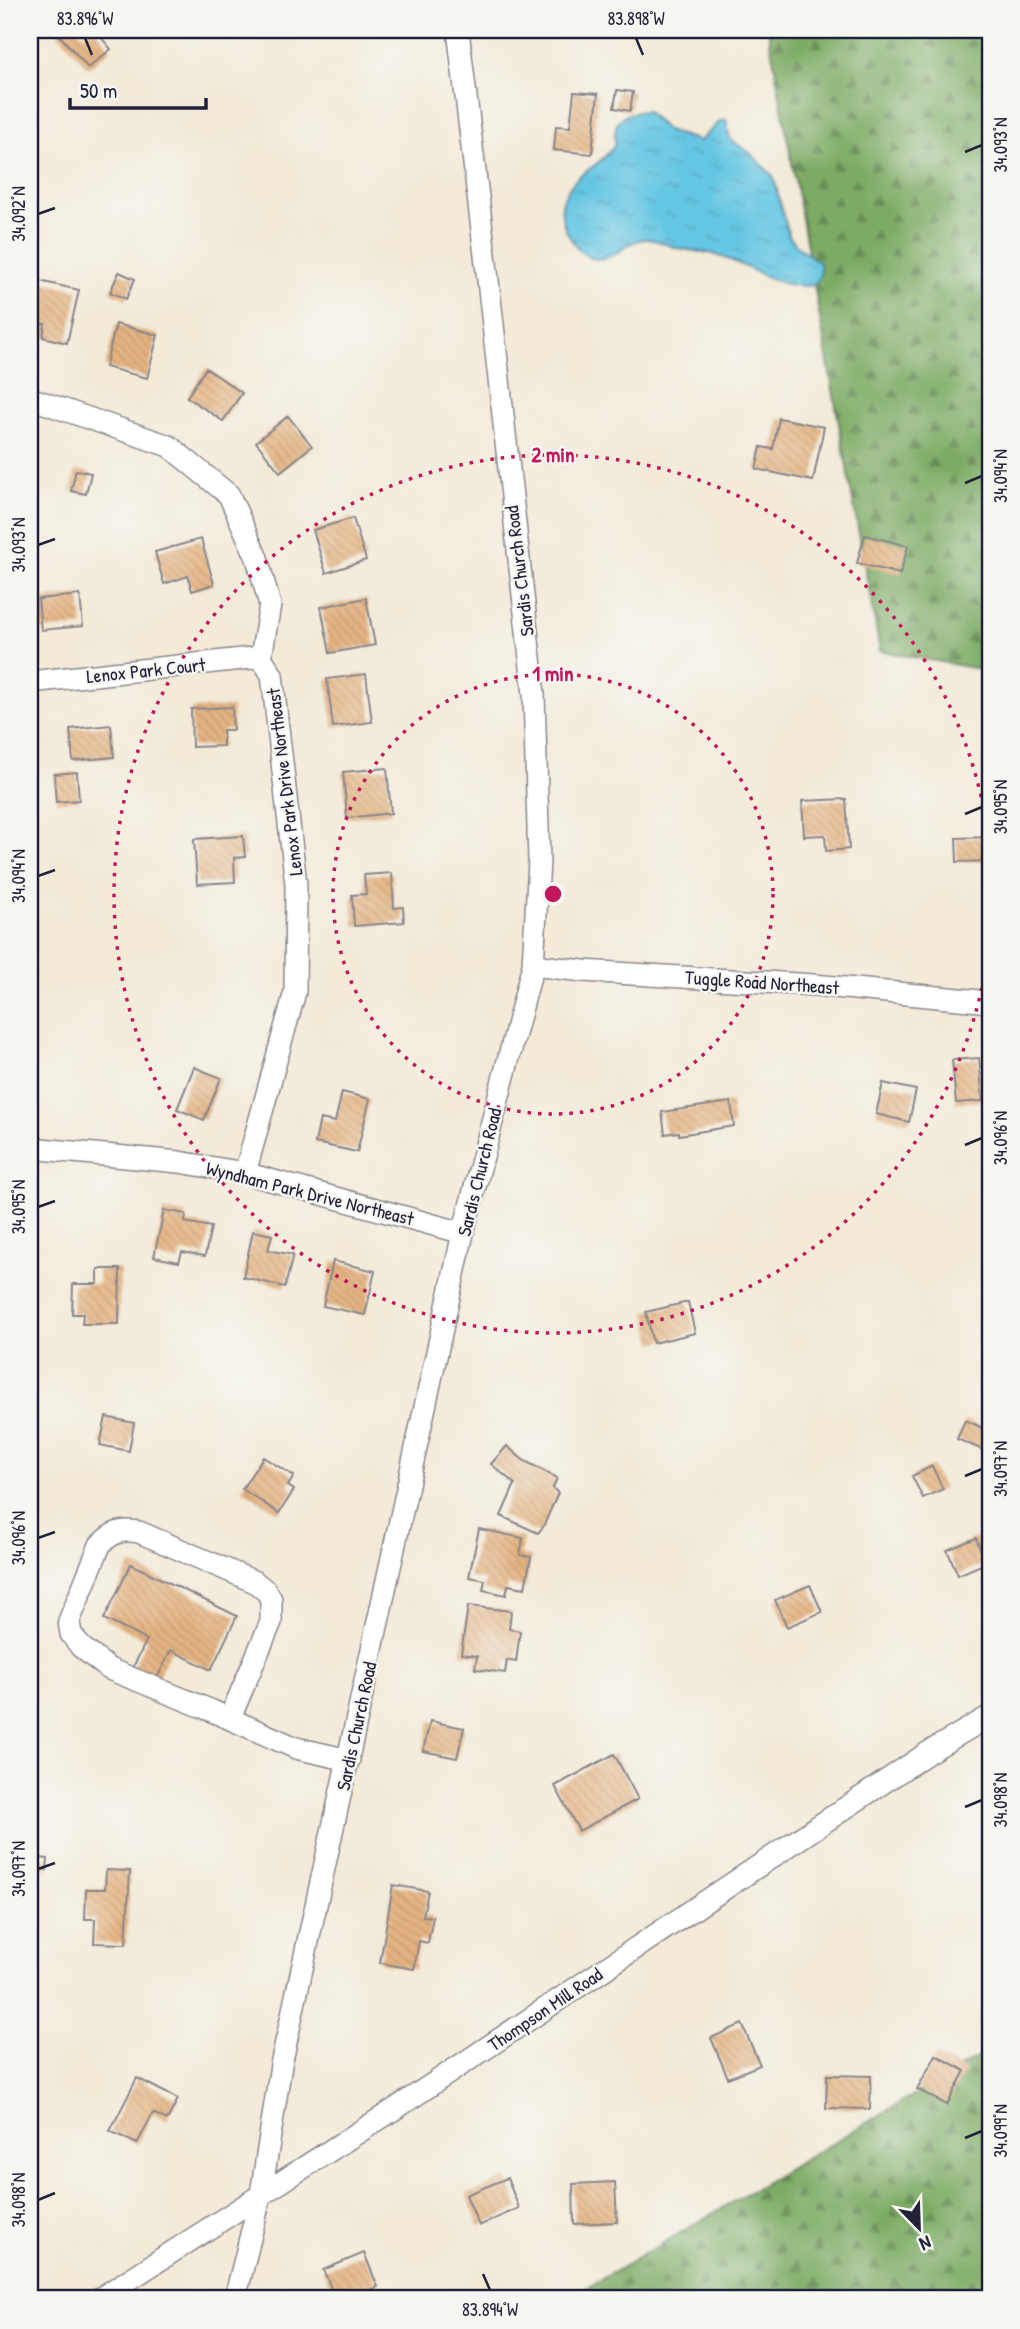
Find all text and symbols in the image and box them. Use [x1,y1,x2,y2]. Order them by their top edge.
text: 83.896°W [57,6,113,31]
text: 83.898°W [607,6,665,31]
scale bar [70,66,206,110]
text: 50 m [80,76,117,105]
text: 34.093°N [988,117,1013,173]
text: 34.092°N [6,186,31,242]
text: 2 min [531,440,575,469]
text: 34.094°N [988,449,1013,503]
street label: Sardis Church Road [498,504,540,638]
text: 34.093°N [6,517,31,573]
street label: Lenox Park Court [85,651,207,689]
text: 1 min [533,659,573,688]
street label: Lenox Park Drive Northeast [260,686,308,877]
text: 34.095°N [988,780,1013,834]
text: 34.094°N [6,849,31,903]
centre of rings [541,882,565,906]
street label: Tuggle Road Northeast [684,964,840,1000]
street label: Sardis Church Road [451,1105,508,1239]
text: 34.096°N [988,1111,1013,1165]
street label: Wyndham Park Drive Northeast [203,1155,417,1232]
text: 34.095°N [6,1180,31,1234]
text: 34.097°N [988,1441,1013,1497]
text: 34.096°N [6,1511,31,1565]
street label: Sardis Church Road [330,1659,382,1793]
text: 34.098°N [988,1773,1013,1827]
text: 34.097°N [6,1841,31,1897]
street label: Thompson Mill Road [483,1961,608,2057]
text: 34.099°N [988,2104,1013,2158]
text: 34.098°N [6,2173,31,2227]
north arrow [884,2192,954,2262]
text: N [916,2230,935,2258]
text: 83.894°W [462,2297,518,2322]

